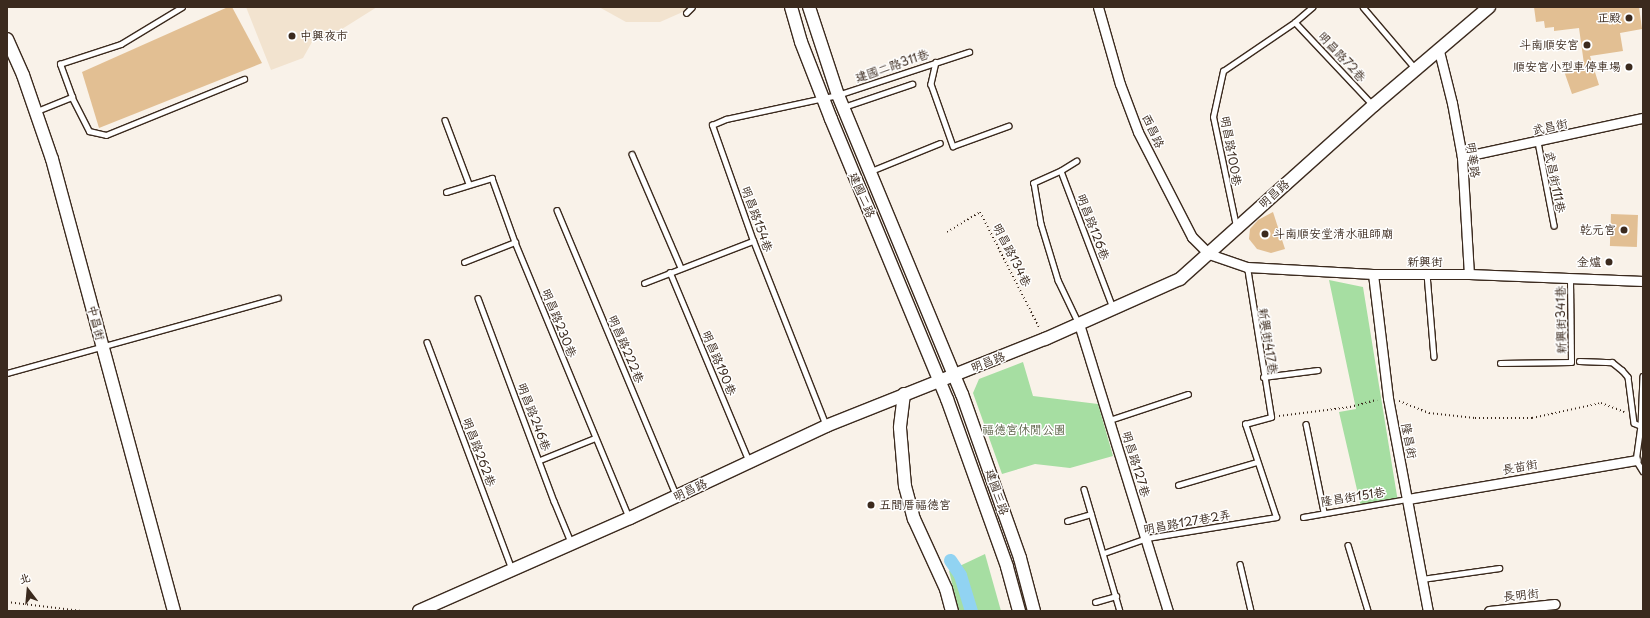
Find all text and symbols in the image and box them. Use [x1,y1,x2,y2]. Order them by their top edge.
place label: 正殿 [1597,11,1621,25]
marker: 正殿 [1624,13,1634,23]
place label: 中興夜市 [300,29,348,43]
street label: 明昌路72巷 [1315,29,1369,85]
marker: 中興夜市 [287,31,297,41]
place label: 斗南順安宮 [1519,38,1579,52]
marker: 斗南順安宮 [1582,40,1592,50]
street label: 建國二路311巷 [853,47,931,85]
place label: 順安宮小型車停車場 [1513,60,1621,74]
marker: 順安宮小型車停車場 [1624,62,1634,72]
street label: 西昌路 [1139,112,1167,150]
street label: 明昌路100巷 [1218,115,1244,187]
street label: 武昌街 [1531,116,1569,138]
street label: 明華路 [1463,141,1483,179]
street label: 武昌街111巷 [1542,150,1568,214]
street label: 建國二路 [846,170,878,220]
street label: 明昌路 [1256,177,1292,211]
street label: 明昌路154巷 [738,184,776,254]
street label: 明昌路126巷 [1074,192,1112,262]
street label: 明昌路134巷 [990,221,1034,289]
place label: 乾元宮 [1580,223,1616,237]
marker: 乾元宮 [1619,225,1629,235]
place label: 斗南順安堂清水祖師廟 [1273,227,1393,241]
marker: 斗南順安堂清水祖師廟 [1260,229,1270,239]
street label: 新興街 [1407,255,1443,269]
place label: 金爐 [1577,255,1601,269]
marker: 金爐 [1604,257,1614,267]
street label: 明昌路230巷 [539,286,579,360]
street label: 新興街341巷 [1553,286,1569,354]
street label: 中昌街 [84,304,108,342]
street label: 新興街417巷 [1256,307,1280,375]
street label: 明昌路222巷 [605,313,647,385]
street label: 明昌路190巷 [699,328,739,398]
street label: 明昌路 [969,349,1007,375]
street label: 明昌路246巷 [514,381,554,453]
street label: 明昌路262巷 [459,416,499,488]
street label: 隆昌街 [1398,422,1420,460]
park label: 福德宮休閒公園 [982,423,1066,437]
street label: 明昌路127巷 [1119,429,1153,499]
street label: 長苗街 [1501,457,1539,477]
street label: 建國三路 [982,467,1012,517]
street label: 明昌路 [671,476,709,504]
street label: 隆昌街151巷 [1320,485,1386,509]
place label: 五間厝福德宮 [879,498,951,512]
marker: 五間厝福德宮 [866,500,876,510]
street label: 明昌路127巷2弄 [1142,507,1232,537]
text: 北 [17,568,32,588]
north arrow [8,570,48,610]
street label: 長明街 [1502,586,1540,604]

